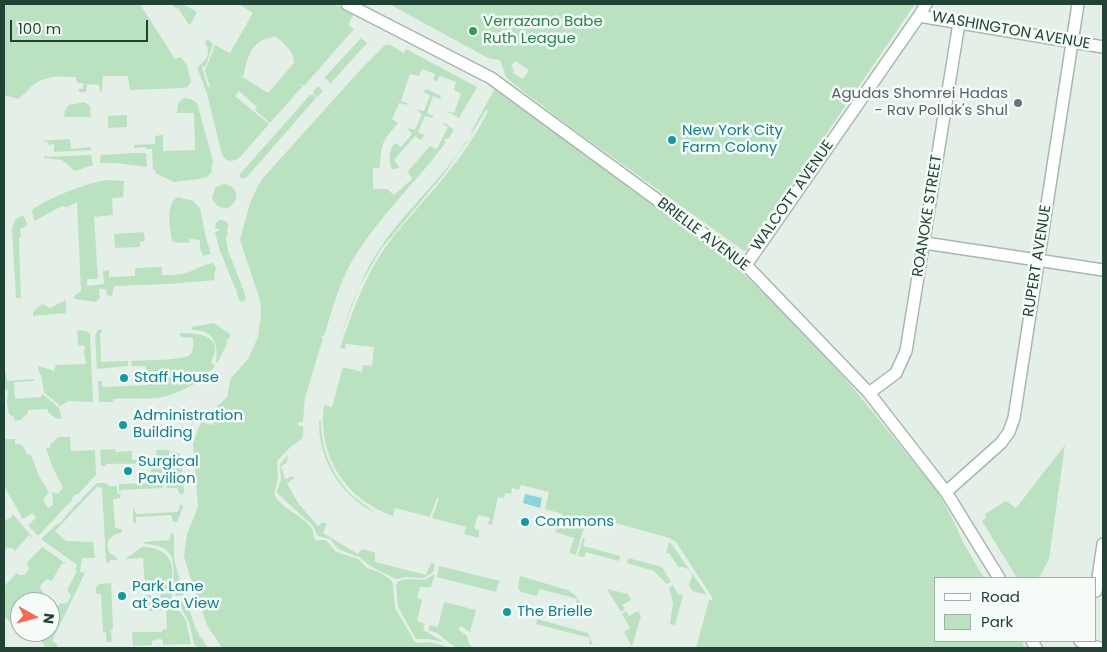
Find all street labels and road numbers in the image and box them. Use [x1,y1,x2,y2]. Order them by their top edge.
street label: WASHINGTON AVENUE [930,8,1092,54]
street label: WALCOTT AVENUE [748,137,838,255]
street label: ROANOKE STREET [909,154,947,278]
street label: BRIELLE AVENUE [653,195,753,275]
street label: RUPERT AVENUE [1020,204,1056,318]

